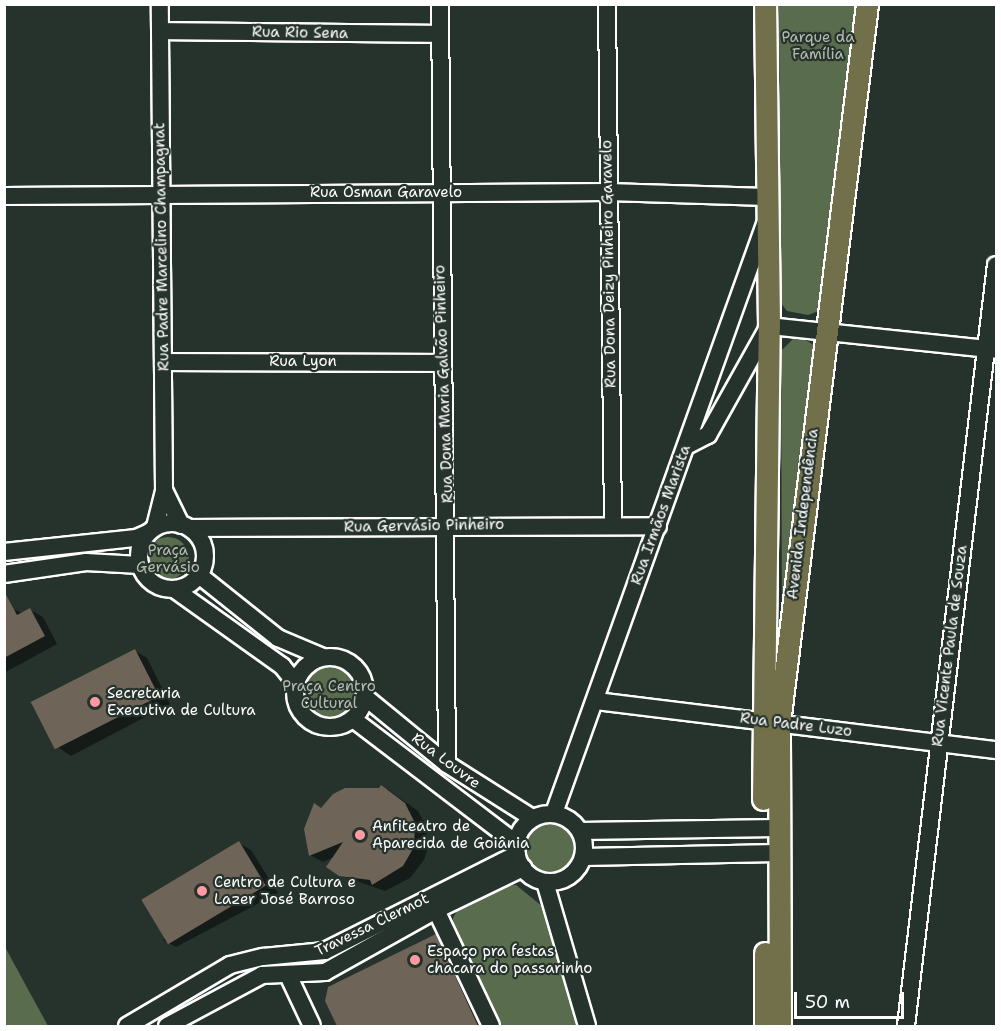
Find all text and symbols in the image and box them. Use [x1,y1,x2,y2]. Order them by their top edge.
street label: Rua Rio Sena [252,23,348,43]
park label: Parque da Família [781,28,855,63]
street label: Rua Padre Marcelino Champagnat [151,123,173,371]
street label: Rua Dona Deizy Pinheiro Garavelo [598,140,620,388]
street label: Rua Osman Garavelo [310,184,462,202]
street label: Rua Dona Maria Galvão Pinheiro [431,265,457,503]
street label: Rua Lyon [269,353,337,371]
street label: Avenida Independência [784,428,822,600]
street label: Rua Irmãos Marista [627,443,695,587]
street label: Rua Gervásio Pinheiro [344,516,504,536]
park label: Praça Gervásio [136,541,200,576]
street label: Rua Vicente Paula de Souza [929,544,971,748]
park label: Praça Centro Cultural [282,677,376,712]
place label: Secretaria Executiva de Cultura [107,684,256,719]
marker: Secretaria Executiva de Cultura [88,695,102,709]
street label: Rua Padre Luzo [739,709,853,741]
street label: Rua Louvre [408,729,484,793]
place label: Anfiteatro de Aparecida de Goiânia [372,817,529,852]
marker: Anfiteatro de Aparecida de Goiânia [353,828,367,842]
place label: Centro de Cultura e Lazer José Barroso [214,873,356,908]
marker: Centro de Cultura e Lazer José Barroso [195,884,209,898]
street label: Travessa Clermot [312,890,432,960]
place label: Espaço pra festas chacara do passarinho [427,942,592,977]
marker: Espaço pra festas chacara do passarinho [408,953,422,967]
scale bar [797,980,906,1018]
text: 50 m [805,990,850,1014]

